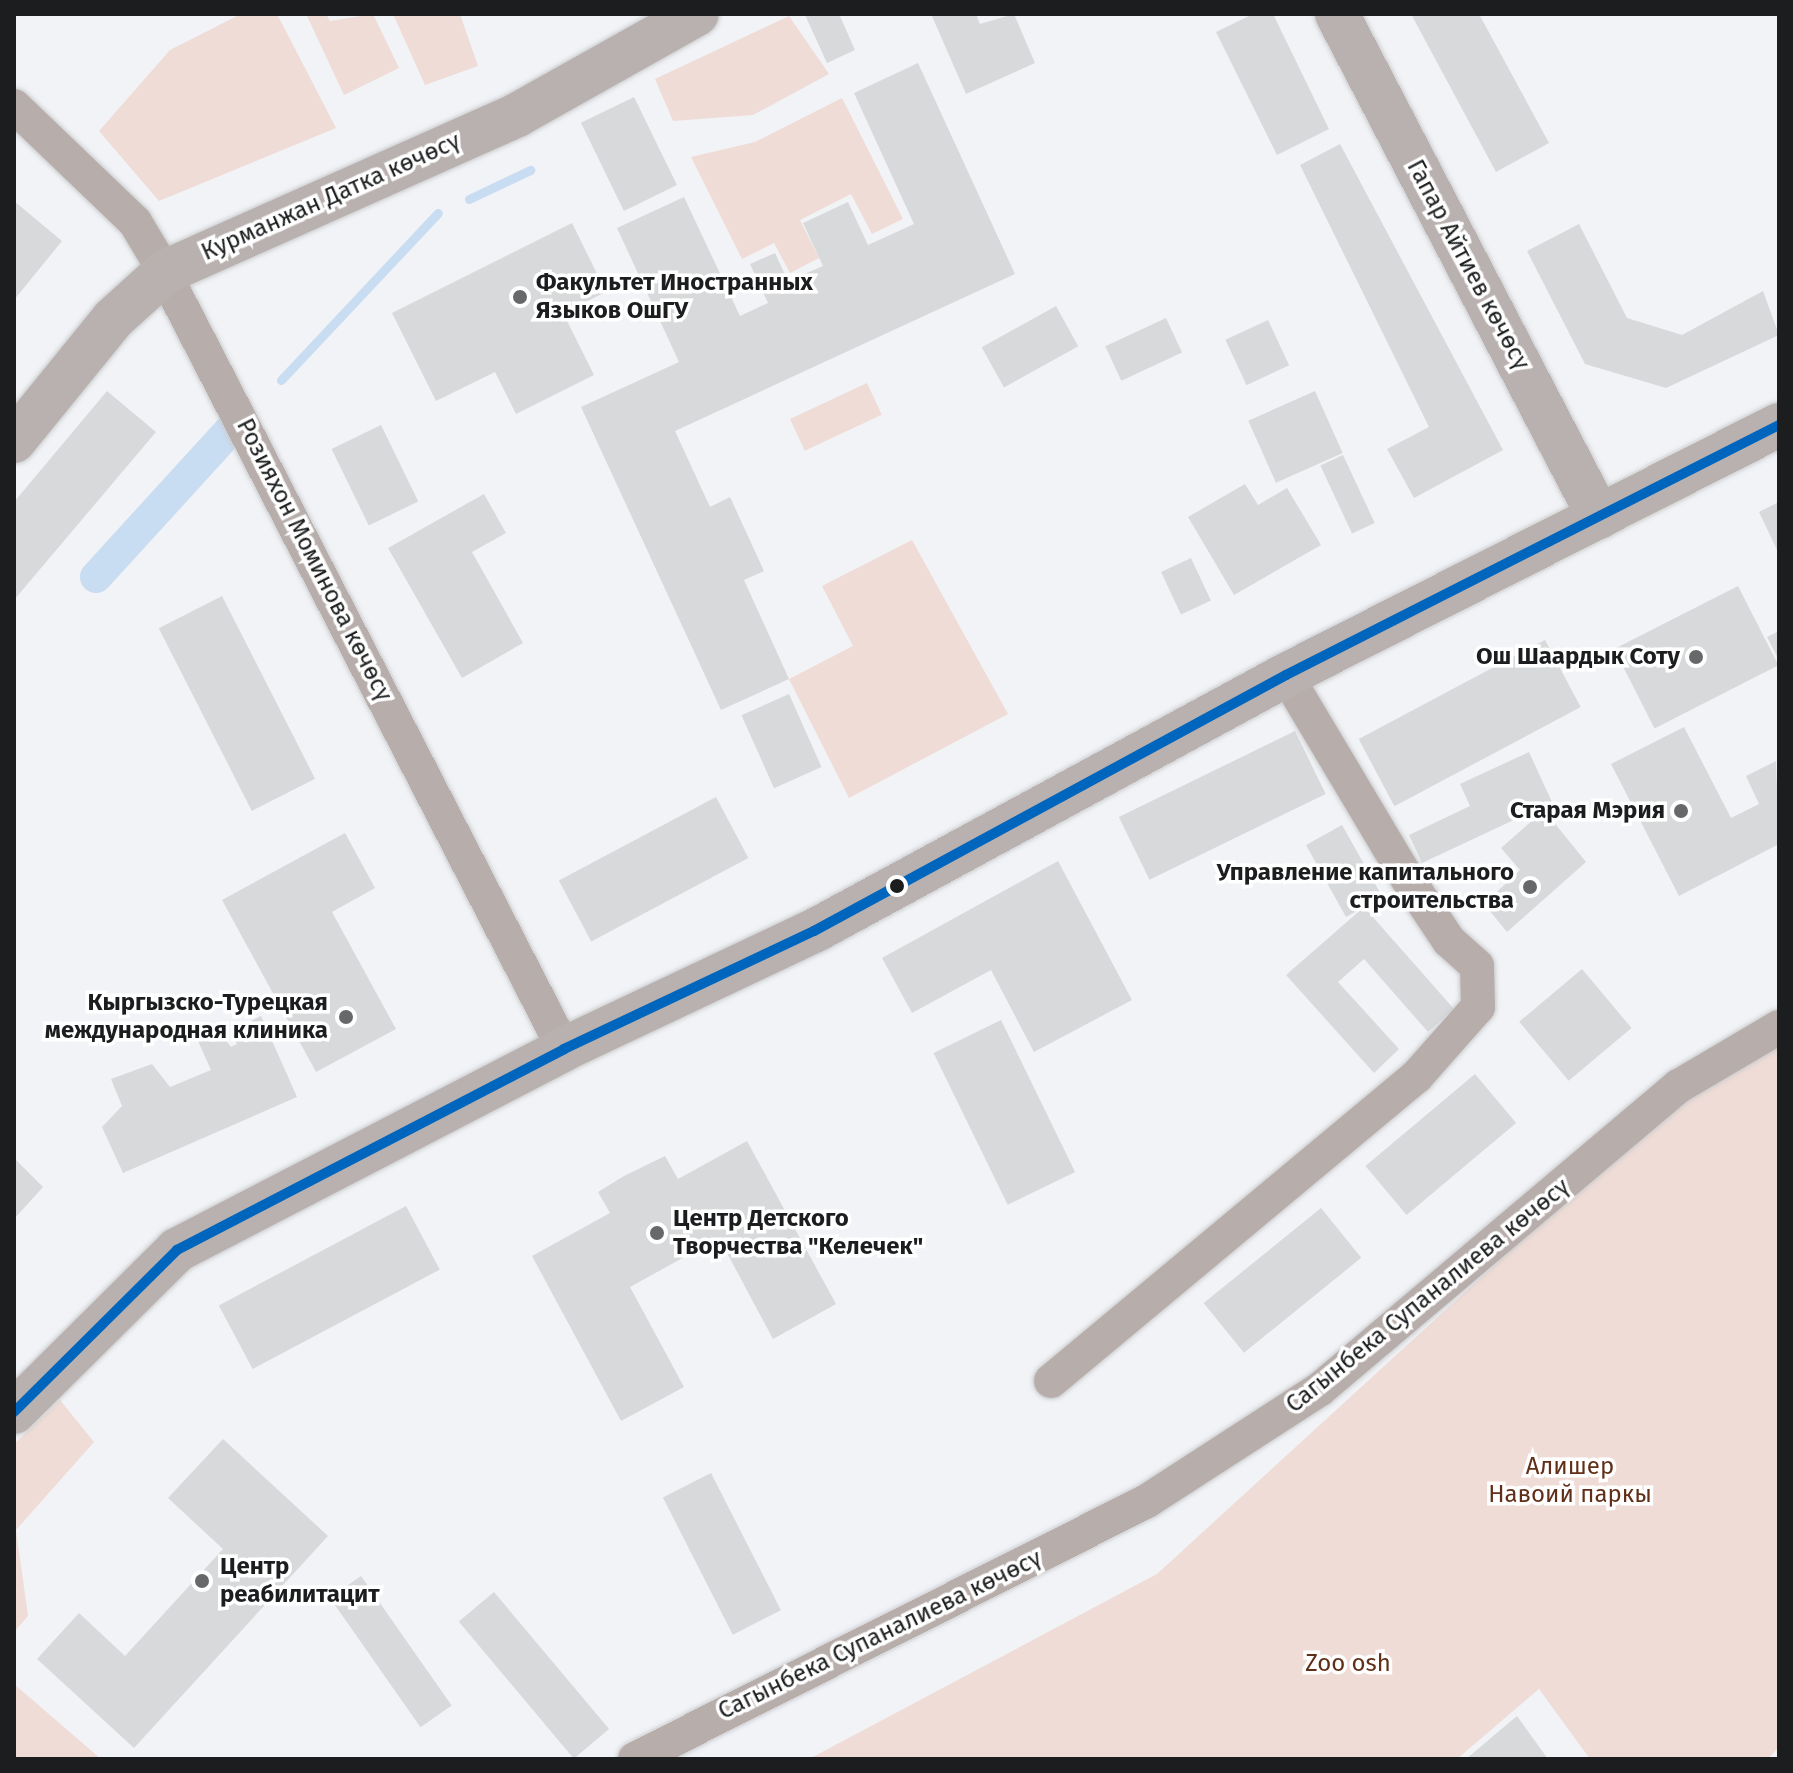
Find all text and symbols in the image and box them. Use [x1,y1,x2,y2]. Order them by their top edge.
street label: Курманжан Датка көчөсү [197,127,465,267]
street label: Гапар Айтиев көчөсү [1400,155,1536,375]
place label: Факультет Иностранных Языков ОшГУ [536,269,813,325]
marker: Факультет Иностранных Языков ОшГУ [511,288,529,306]
street label: Розияхон Моминова көчөсү [230,414,398,706]
place label: Ош Шаардык Соту [1476,643,1680,671]
marker: Ош Шаардык Соту [1687,648,1705,666]
place label: Старая Мэрия [1510,797,1665,825]
marker: Старая Мэрия [1672,802,1690,820]
place label: Управление капитального строительства [1217,859,1514,915]
unlabelled marker [889,878,905,894]
marker: Управление капитального строительства [1521,878,1539,896]
place label: Кыргызско-Турецкая международная клиника [45,989,328,1045]
marker: Кыргызско-Турецкая международная клиника [335,1006,357,1028]
street label: Сагынбека Супаналиева көчөсү [1281,1173,1575,1419]
place label: Центр Детского Творчества "Келечек" [673,1205,923,1261]
marker: Центр Детского Творчества "Келечек" [648,1224,666,1242]
park label: Алишер Навоий паркы [1488,1453,1652,1509]
street label: Сагынбека Супаналиева көчөсү [714,1544,1046,1726]
place label: Центр реабилитацит [220,1553,380,1609]
marker: Центр реабилитацит [191,1570,213,1592]
park label: Zoo osh [1305,1650,1391,1678]

